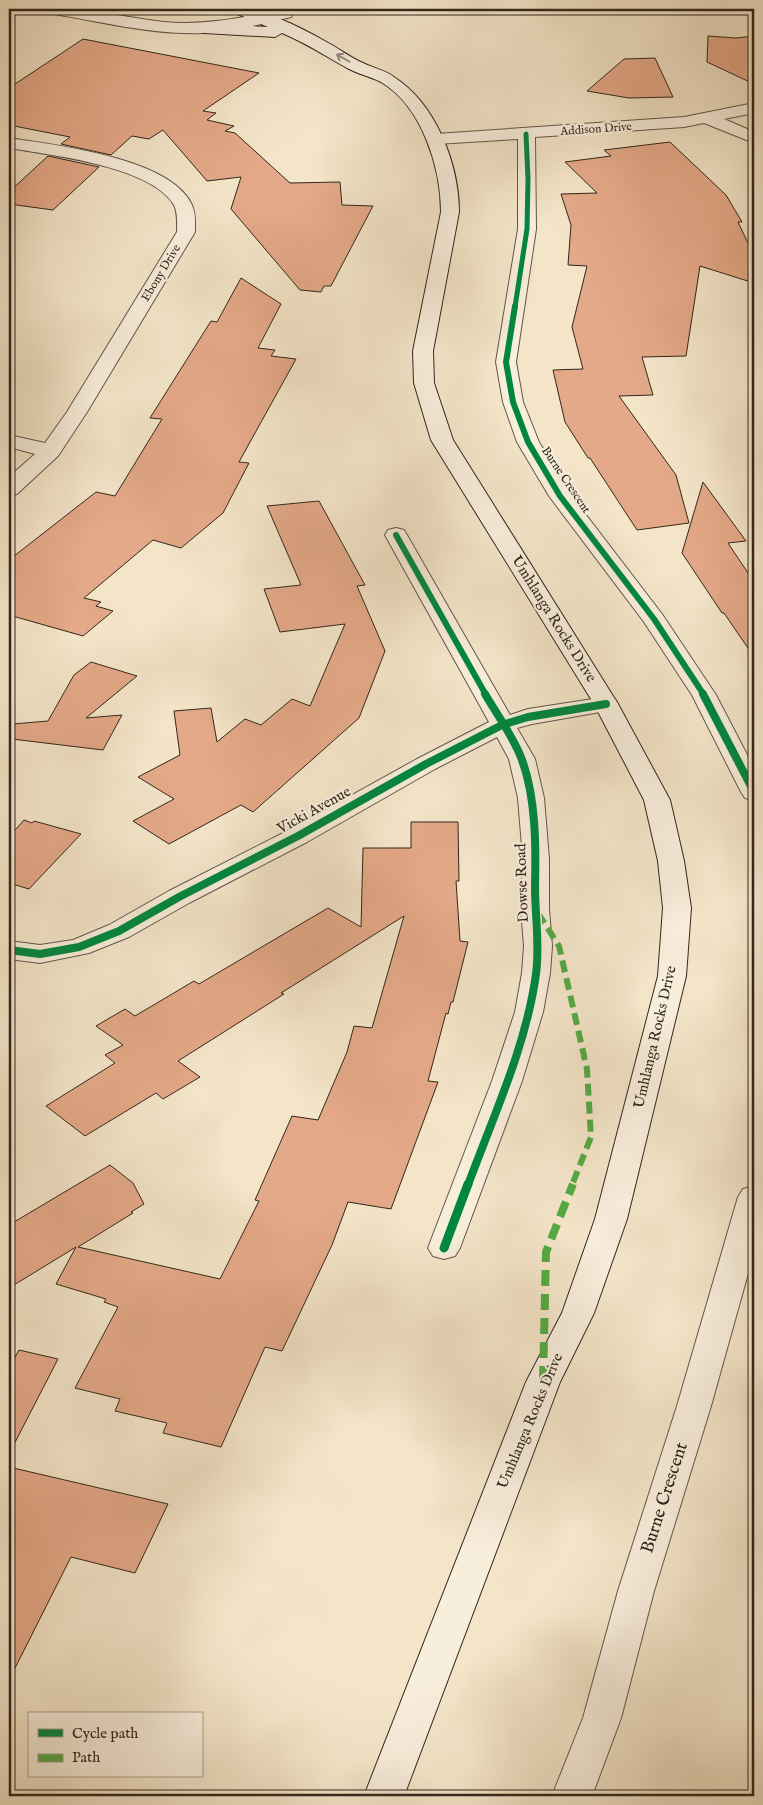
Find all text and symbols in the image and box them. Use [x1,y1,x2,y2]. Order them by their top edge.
one-way arrow [336,53,350,63]
street label: Addison Drive [559,119,633,139]
street label: Ebony Drive [138,241,184,304]
street label: Burne Crescent [538,444,594,516]
street label: Umhlanga Rocks Drive [507,552,601,686]
street label: Vicki Avenue [273,782,354,839]
street label: Dowse Road [511,842,533,923]
street label: Umhlanga Rocks Drive [629,964,681,1110]
street label: Umhlanga Rocks Drive [493,1350,567,1492]
street label: Burne Crescent [636,1440,694,1556]
legend [28,1712,202,1778]
text: Cycle path [72,1724,138,1743]
text: Path [72,1748,100,1767]

